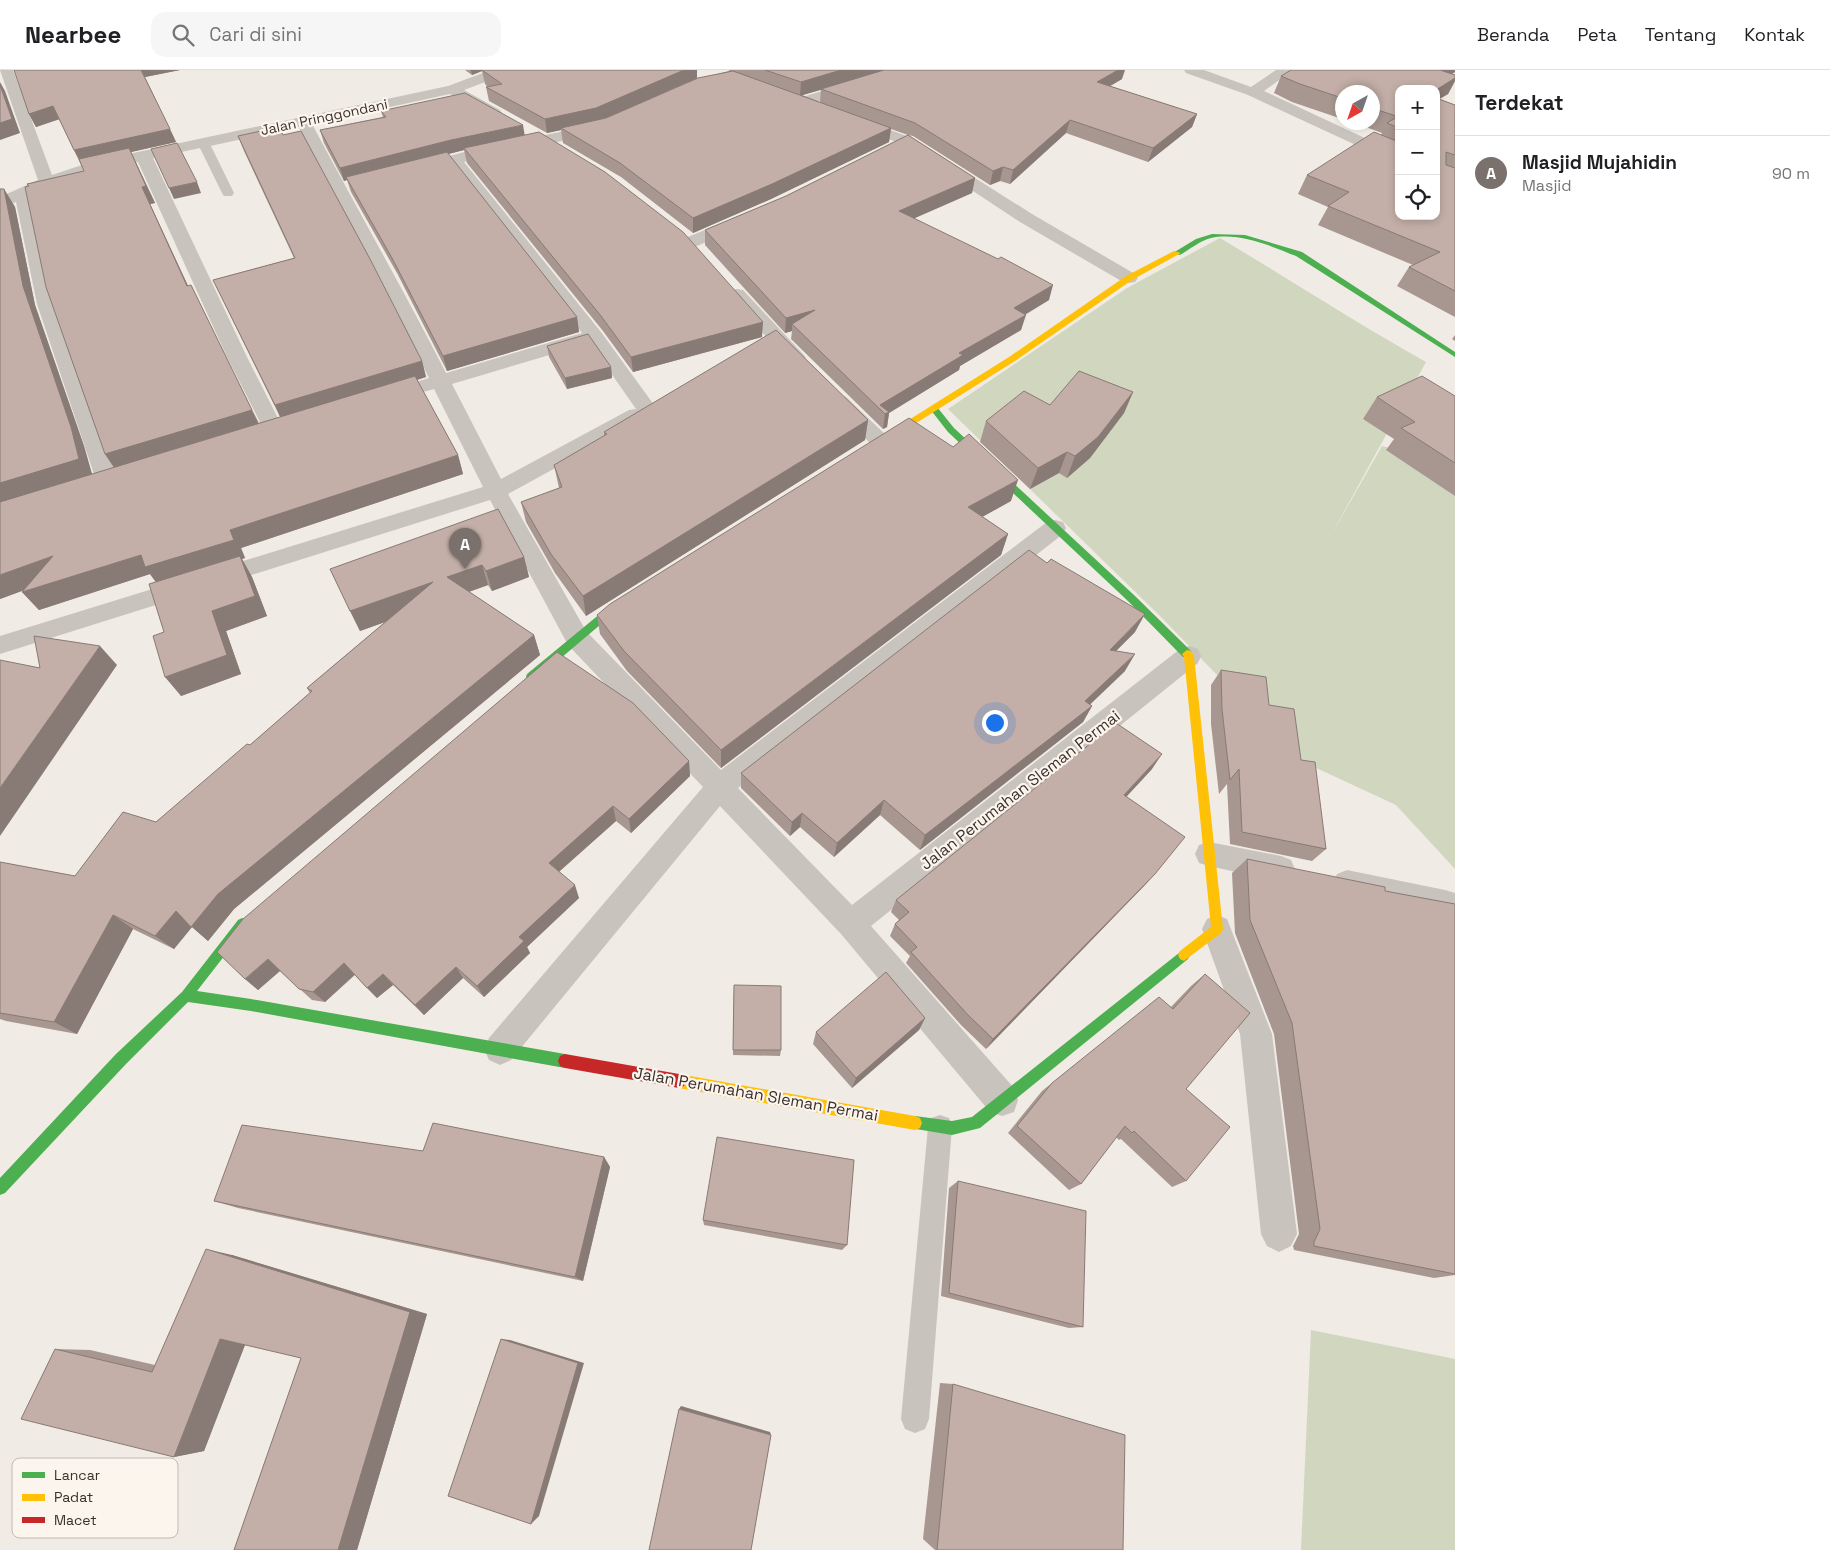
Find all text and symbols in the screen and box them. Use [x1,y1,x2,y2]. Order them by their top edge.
search box [151,12,501,57]
text: Nearbee [25,19,121,50]
icon: search [169,21,197,49]
text: Cari di sini [209,22,302,47]
text: Beranda [1477,23,1549,46]
text: Peta [1577,23,1617,46]
text: Tentang [1645,23,1716,46]
text: Kontak [1744,23,1805,46]
north arrow [1335,85,1380,130]
map controls [1395,85,1440,220]
button: + [1395,85,1440,130]
text: Terdekat [1475,89,1564,116]
street label: Jalan Pringgondani [259,95,389,139]
button: − [1395,130,1440,175]
text: Masjid Mujahidin [1522,150,1677,175]
text: A [1486,163,1496,184]
text: 90 m [1772,163,1810,184]
button: locate [1395,175,1440,220]
text: Masjid [1522,175,1572,196]
pin: A [449,528,481,569]
street label: Jalan Perumahan Sleman Permai [916,705,1124,875]
your location [982,710,1008,736]
street label: Jalan Perumahan Sleman Permai [632,1062,880,1126]
legend [12,1458,178,1538]
text: Lancar [54,1466,100,1484]
text: Padat [54,1488,93,1506]
text: Macet [54,1511,97,1529]

